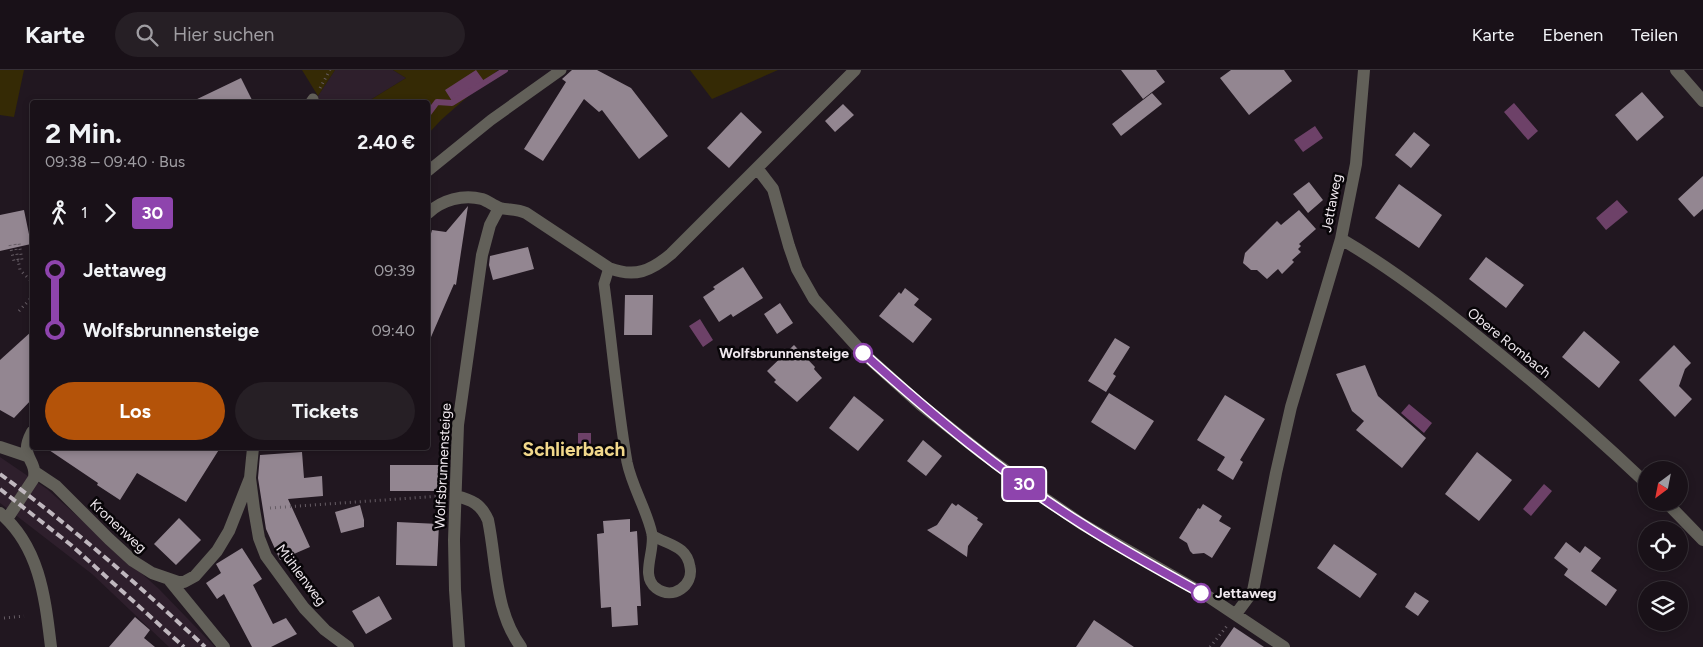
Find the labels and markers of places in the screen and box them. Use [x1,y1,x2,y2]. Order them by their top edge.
marker: Wolfsbrunnensteige [853,343,873,363]
place label: Wolfsbrunnensteige [719,345,849,362]
marker: Jettaweg [1191,583,1211,603]
place label: Jettaweg [1215,585,1277,602]

